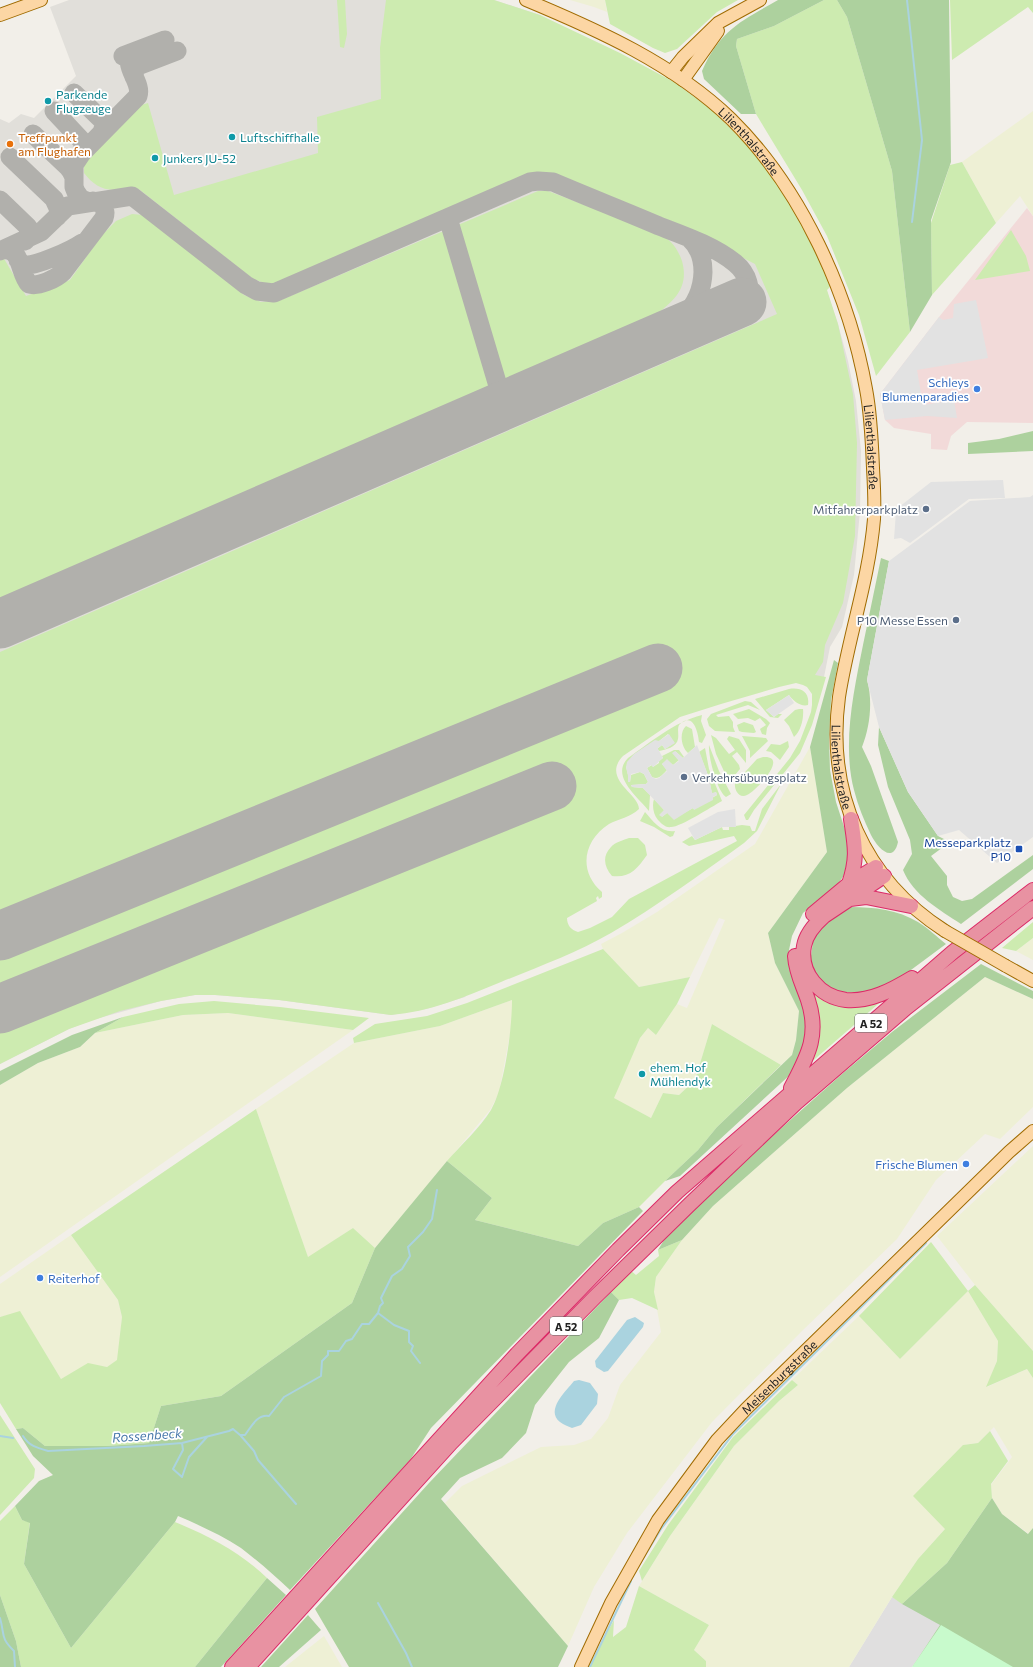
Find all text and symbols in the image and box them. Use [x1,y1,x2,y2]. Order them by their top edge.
place label: Parkende Flugzeuge [56,87,111,115]
marker: Parkende Flugzeuge [43,96,53,106]
street label: Lilienthalstraße [716,104,783,177]
place label: Treffpunkt am Flughafen [18,130,91,158]
place label: Luftschiffhalle [240,130,319,144]
marker: Luftschiffhalle [227,132,237,142]
marker: Treffpunkt am Flughafen [5,139,15,149]
place label: Junkers JU-52 [163,151,236,166]
marker: Junkers JU-52 [150,153,160,163]
place label: Schleys Blumenparadies [882,375,969,403]
marker: Schleys Blumenparadies [972,384,982,394]
street label: Lilienthalstraße [862,403,881,490]
place label: Mitfahrerparkplatz [813,502,918,516]
marker: Mitfahrerparkplatz [921,504,931,514]
place label: P10 Messe Essen [857,613,948,627]
marker: P10 Messe Essen [951,615,961,625]
street label: Lilienthalstraße [829,724,855,811]
place label: Verkehrsübungsplatz [692,770,807,784]
marker: Verkehrsübungsplatz [679,772,689,782]
place label: Messeparkplatz P10 [924,835,1011,863]
marker: Messeparkplatz P10 [1014,844,1024,854]
road number: A 52 [855,1014,887,1032]
place label: ehem. Hof Mühlendyk [650,1060,711,1088]
marker: ehem. Hof Mühlendyk [637,1069,647,1079]
place label: Frische Blumen [875,1157,958,1171]
marker: Frische Blumen [961,1159,971,1169]
place label: Reiterhof [48,1271,100,1285]
marker: Reiterhof [35,1273,45,1283]
road number: A 52 [550,1317,582,1335]
street label: Meisenburgstraße [738,1337,819,1417]
water label: Rossenbeck [111,1425,183,1445]

